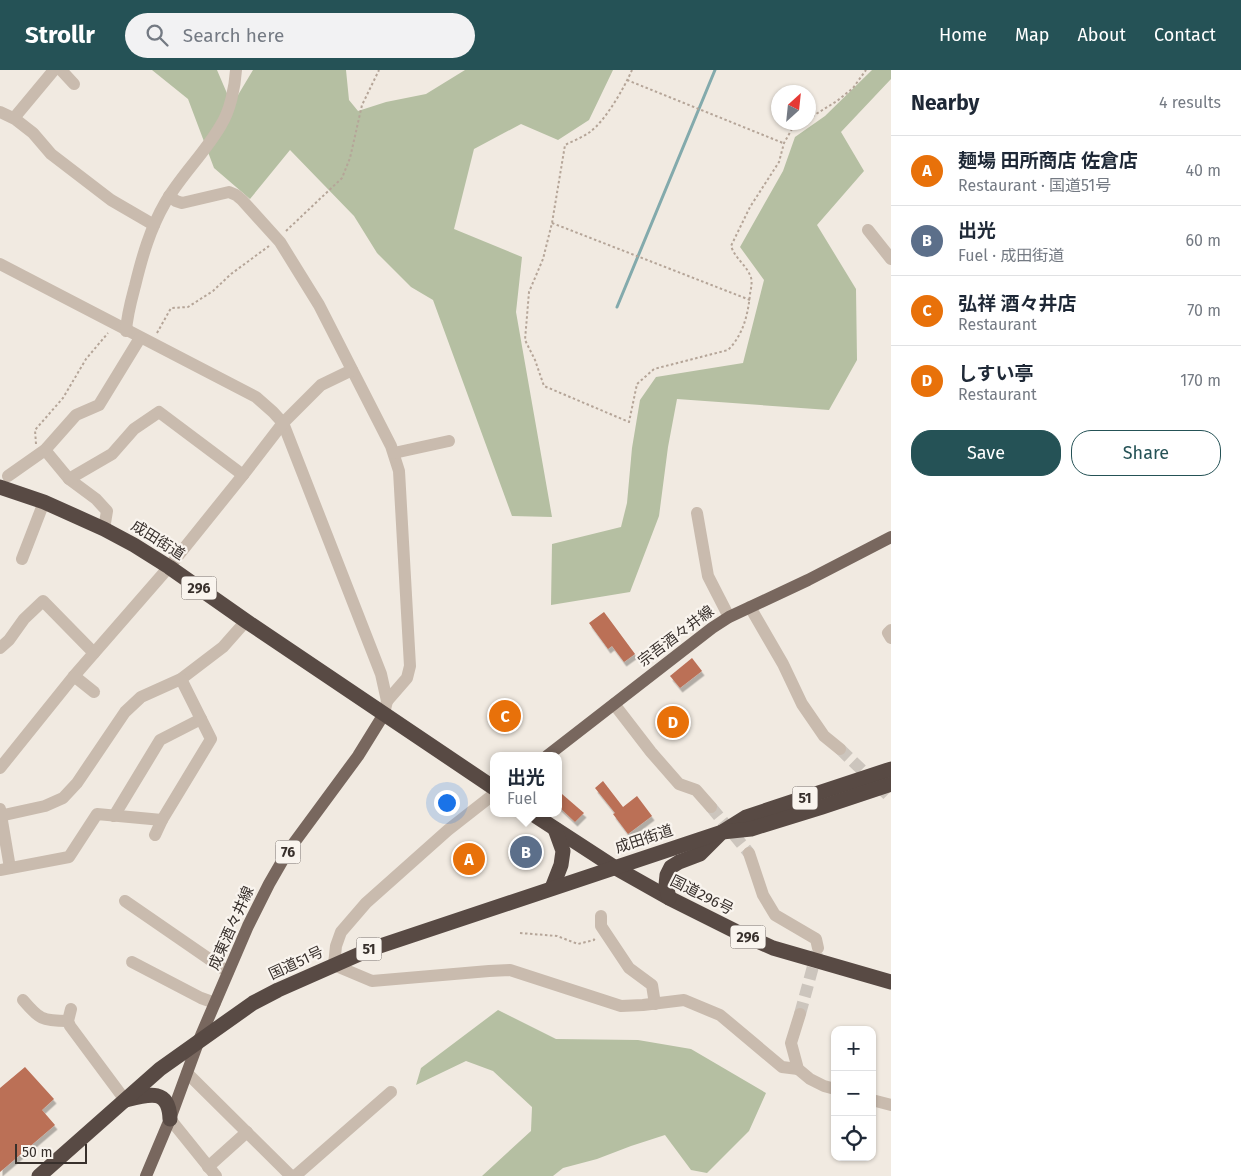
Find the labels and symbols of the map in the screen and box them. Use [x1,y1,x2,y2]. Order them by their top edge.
north arrow [771,85,816,130]
street label: 成田街道 [128,516,188,564]
road number: 296 [182,576,216,600]
street label: 宗吾酒々井線 [635,602,717,670]
pin: C [489,697,521,735]
pin: D [657,703,689,741]
road number: 51 [792,786,818,810]
your location [434,790,460,816]
street label: 成田街道 [613,821,675,857]
pin: B [510,833,542,871]
road number: 76 [276,840,300,864]
pin: A [453,840,485,878]
street label: 国道296号 [668,872,736,918]
street label: 成東酒々井線 [204,883,258,973]
road number: 296 [730,926,766,949]
road number: 51 [356,938,382,961]
street label: 国道51号 [266,943,326,983]
scale bar [15,1141,88,1164]

